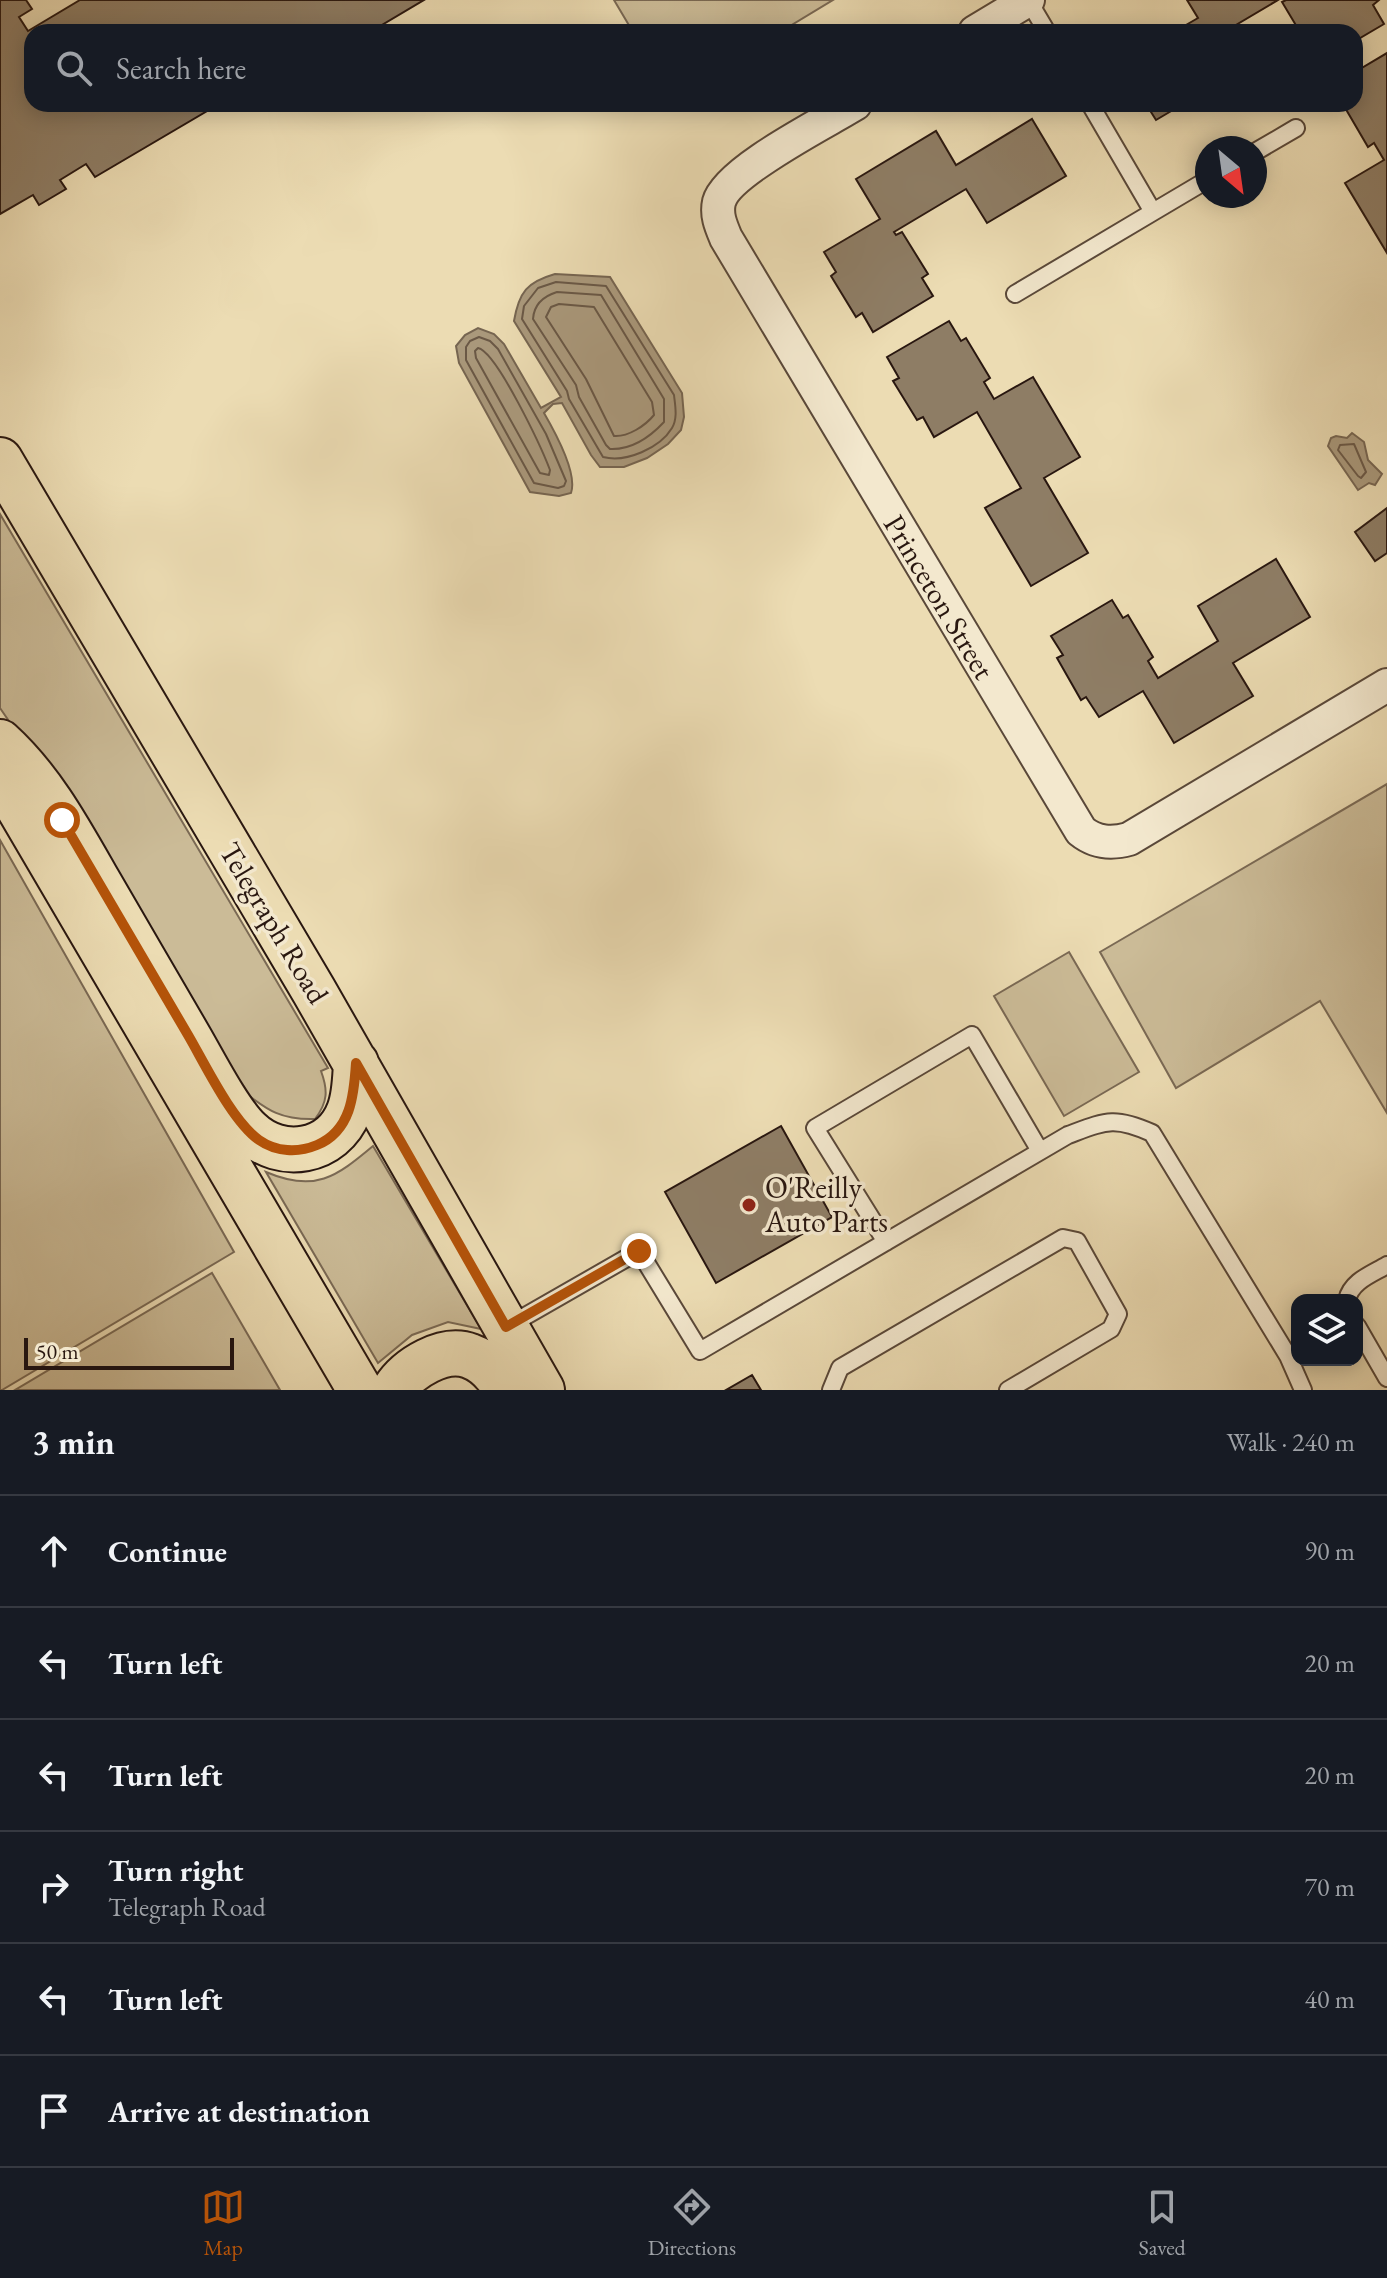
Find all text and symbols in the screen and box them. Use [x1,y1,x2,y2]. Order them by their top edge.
search box [24,24,1363,112]
icon: search [52,46,96,90]
text: Search here [116,49,246,88]
north arrow [1195,136,1267,208]
street label: Princeton Street [875,507,1004,687]
route start [44,802,80,838]
street label: Telegraph Road [211,835,338,1011]
place label: O'Reilly Auto Parts [764,1168,888,1241]
marker: O'Reilly Auto Parts [740,1196,758,1214]
route end [621,1233,657,1269]
map controls [1291,1294,1363,1366]
button: layers [1291,1294,1363,1366]
scale bar [24,1334,234,1370]
text: 50 m [36,1337,79,1366]
text: 3 min [32,1420,115,1464]
text: Walk · 240 m [1227,1425,1355,1459]
icon: ahead [32,1529,76,1573]
text: Continue [108,1532,227,1571]
text: 90 m [1305,1534,1355,1568]
icon: left [32,1641,76,1685]
text: Turn left [108,1644,222,1683]
text: 20 m [1305,1646,1355,1680]
icon: left [32,1753,76,1797]
text: Turn left [108,1756,222,1795]
text: 20 m [1305,1758,1355,1792]
text: Turn right [108,1851,244,1890]
icon: right [32,1865,76,1909]
text: 70 m [1305,1870,1355,1904]
text: Telegraph Road [108,1890,266,1924]
icon: left [32,1977,76,2021]
text: Turn left [108,1980,222,2019]
text: 40 m [1305,1982,1355,2016]
icon: arrive [32,2089,76,2133]
text: Arrive at destination [108,2092,370,2131]
tab: Map [201,2185,245,2262]
tab: Directions [648,2185,736,2262]
tab: Saved [1139,2185,1186,2262]

